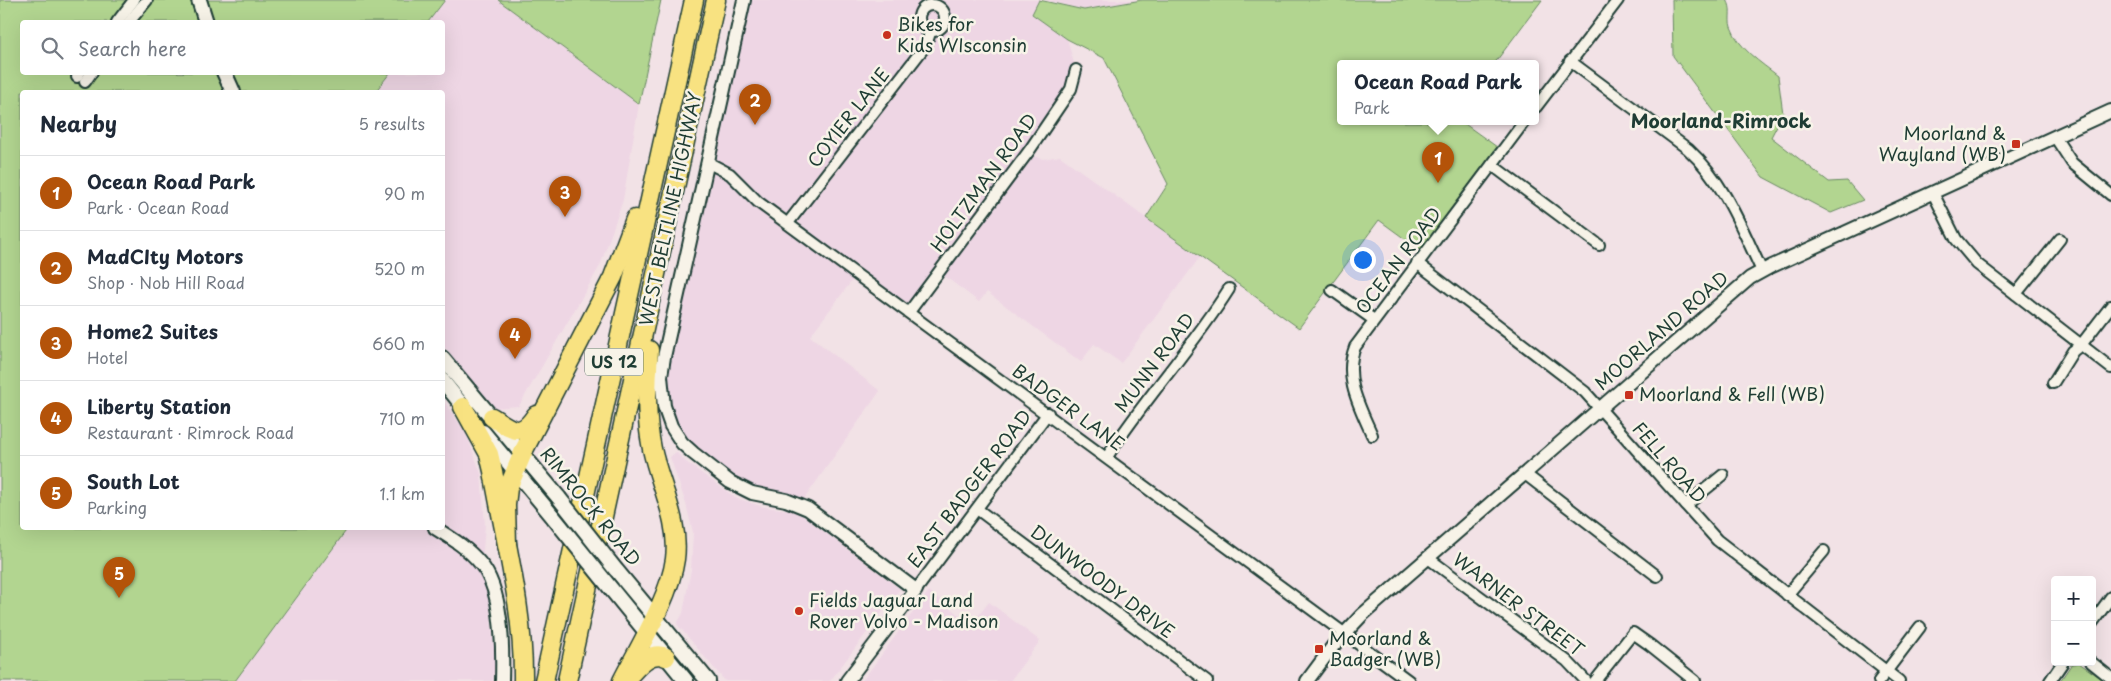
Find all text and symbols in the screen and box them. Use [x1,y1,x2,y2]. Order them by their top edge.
place label: Bikes for Kids WIsconsin [897,10,1027,58]
search box [20,20,445,75]
marker: Bikes for Kids WIsconsin [881,29,893,41]
icon: search [38,34,66,62]
text: Search here [78,34,187,62]
popup [1337,60,1539,125]
street label: COYIER LANE [800,61,895,173]
text: Ocean Road Park [1354,67,1522,95]
pin: 2 [739,84,771,125]
street label: WEST BELTLINE HIGHWAY [631,89,708,328]
text: Park [1354,95,1390,119]
district label: Moorland-Rimrock [1631,106,1812,134]
text: Nearby [40,107,117,139]
street label: HOLTZMAN ROAD [923,107,1042,257]
text: 5 results [358,111,425,135]
place label: Moorland & Wayland (WB) [1879,119,2006,167]
marker: Moorland & Wayland (WB) [2010,138,2022,150]
pin: 1 [1422,142,1454,183]
text: Ocean Road Park [87,167,255,195]
pin: 3 [549,176,581,217]
text: 1 [52,181,60,205]
text: 90 m [384,181,425,205]
text: Park · Ocean Road [87,195,229,219]
street label: OCEAN ROAD [1349,201,1447,319]
text: MadCIty Motors [87,242,243,270]
your location [1350,247,1376,273]
text: 2 [50,256,62,280]
text: 520 m [374,256,425,280]
street label: MOORLAND ROAD [1588,264,1734,396]
text: Shop · Nob Hill Road [87,270,245,294]
street label: MUNN ROAD [1107,306,1200,418]
text: Home2 Suites [87,317,218,345]
pin: 4 [499,318,531,359]
text: 3 [51,331,61,355]
text: 660 m [372,331,425,355]
text: Hotel [87,345,128,369]
road number: US 12 [585,348,643,376]
street label: BADGER LANE [1007,357,1131,457]
place label: Moorland & Fell (WB) [1639,380,1825,407]
marker: Moorland & Fell (WB) [1623,389,1635,401]
text: Liberty Station [87,392,231,420]
street label: EAST BADGER ROAD [900,403,1037,573]
text: 4 [51,406,61,430]
text: 710 m [379,406,425,430]
street label: FELL ROAD [1627,415,1713,509]
text: Restaurant · Rimrock Road [87,420,294,444]
street label: RIMROCK ROAD [535,441,648,571]
text: South Lot [87,467,180,495]
text: 5 [51,481,61,505]
text: 1.1 km [379,481,425,505]
text: Parking [87,495,147,519]
street label: DUNWOODY DRIVE [1025,517,1181,644]
street label: WARNER STREET [1448,545,1591,663]
pin: 5 [103,557,135,598]
map controls [2051,576,2096,666]
button: + [2051,576,2096,621]
place label: Fields Jaguar Land Rover Volvo - Madison [809,586,999,634]
marker: Fields Jaguar Land Rover Volvo - Madison [793,605,805,617]
button: − [2051,621,2096,666]
place label: Moorland & Badger (WB) [1329,624,1441,672]
marker: Moorland & Badger (WB) [1313,643,1325,655]

